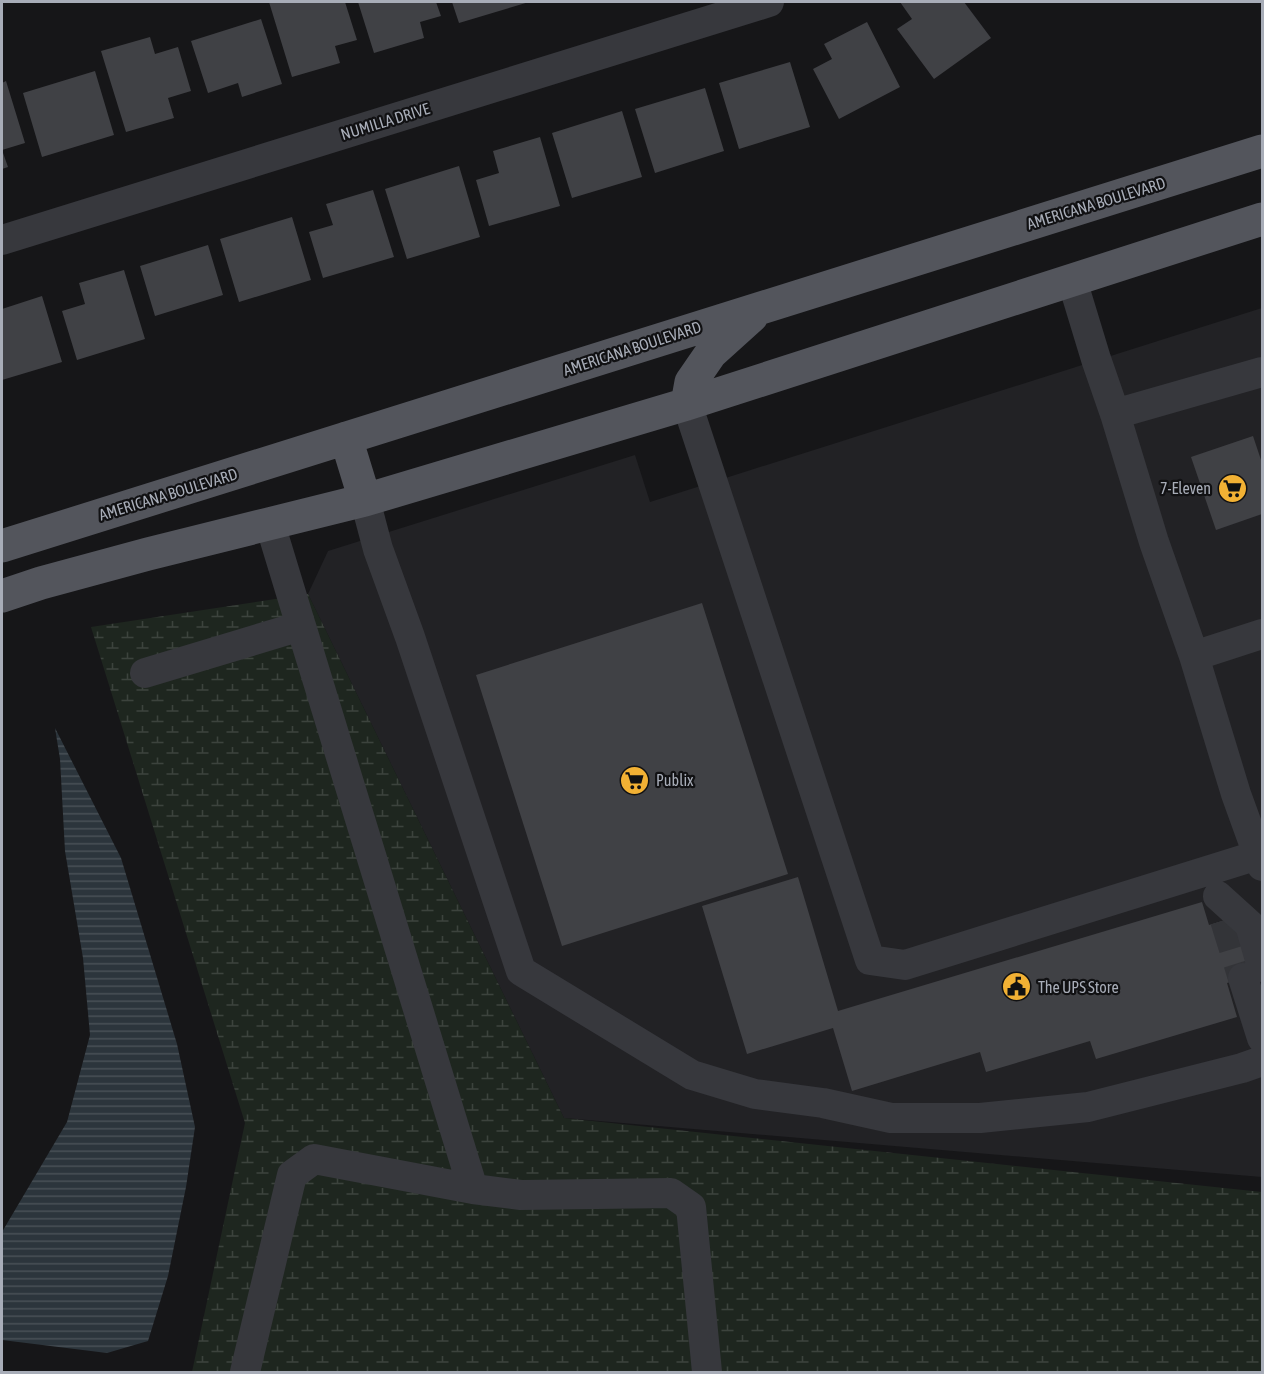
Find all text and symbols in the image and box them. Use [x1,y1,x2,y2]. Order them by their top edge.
street label: NUMILLA DRIVE [338,99,432,143]
street label: AMERICANA BOULEVARD [1025,173,1167,233]
street label: AMERICANA BOULEVARD [561,317,703,379]
street label: AMERICANA BOULEVARD [97,464,239,524]
supermarket icon: 7-Eleven [1216,472,1248,504]
place label: 7-Eleven [1160,479,1211,497]
supermarket icon: Publix [619,764,651,796]
place label: Publix [656,771,694,789]
public building icon: The UPS Store [1001,971,1033,1003]
place label: The UPS Store [1038,978,1119,996]

